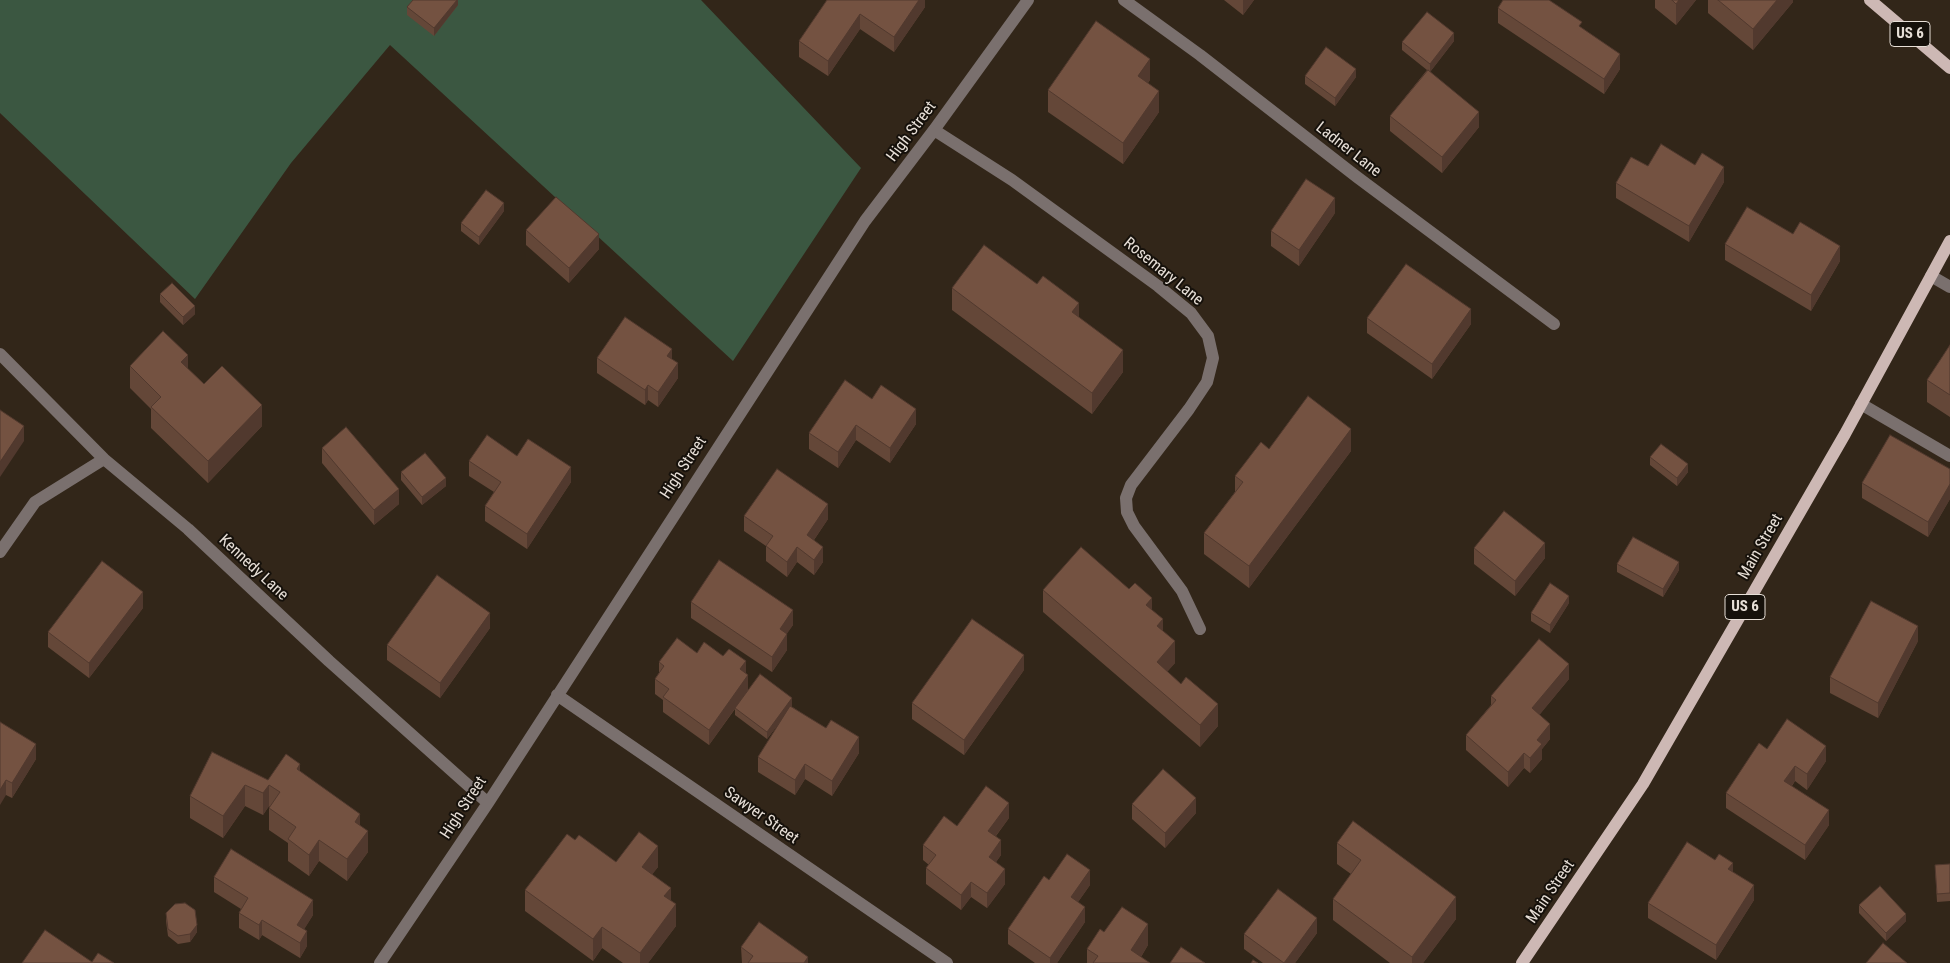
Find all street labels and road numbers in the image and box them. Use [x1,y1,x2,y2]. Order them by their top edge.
road number: US 6 [1890,22,1930,46]
street label: High Street [883,98,941,166]
street label: Ladner Lane [1312,119,1384,181]
street label: Rosemary Lane [1119,234,1207,310]
street label: High Street [657,433,711,503]
street label: Main Street [1735,511,1787,583]
street label: Kennedy Lane [214,531,292,605]
road number: US 6 [1725,594,1765,620]
street label: High Street [437,773,491,843]
street label: Sawyer Street [720,783,802,849]
street label: Main Street [1523,857,1579,927]

